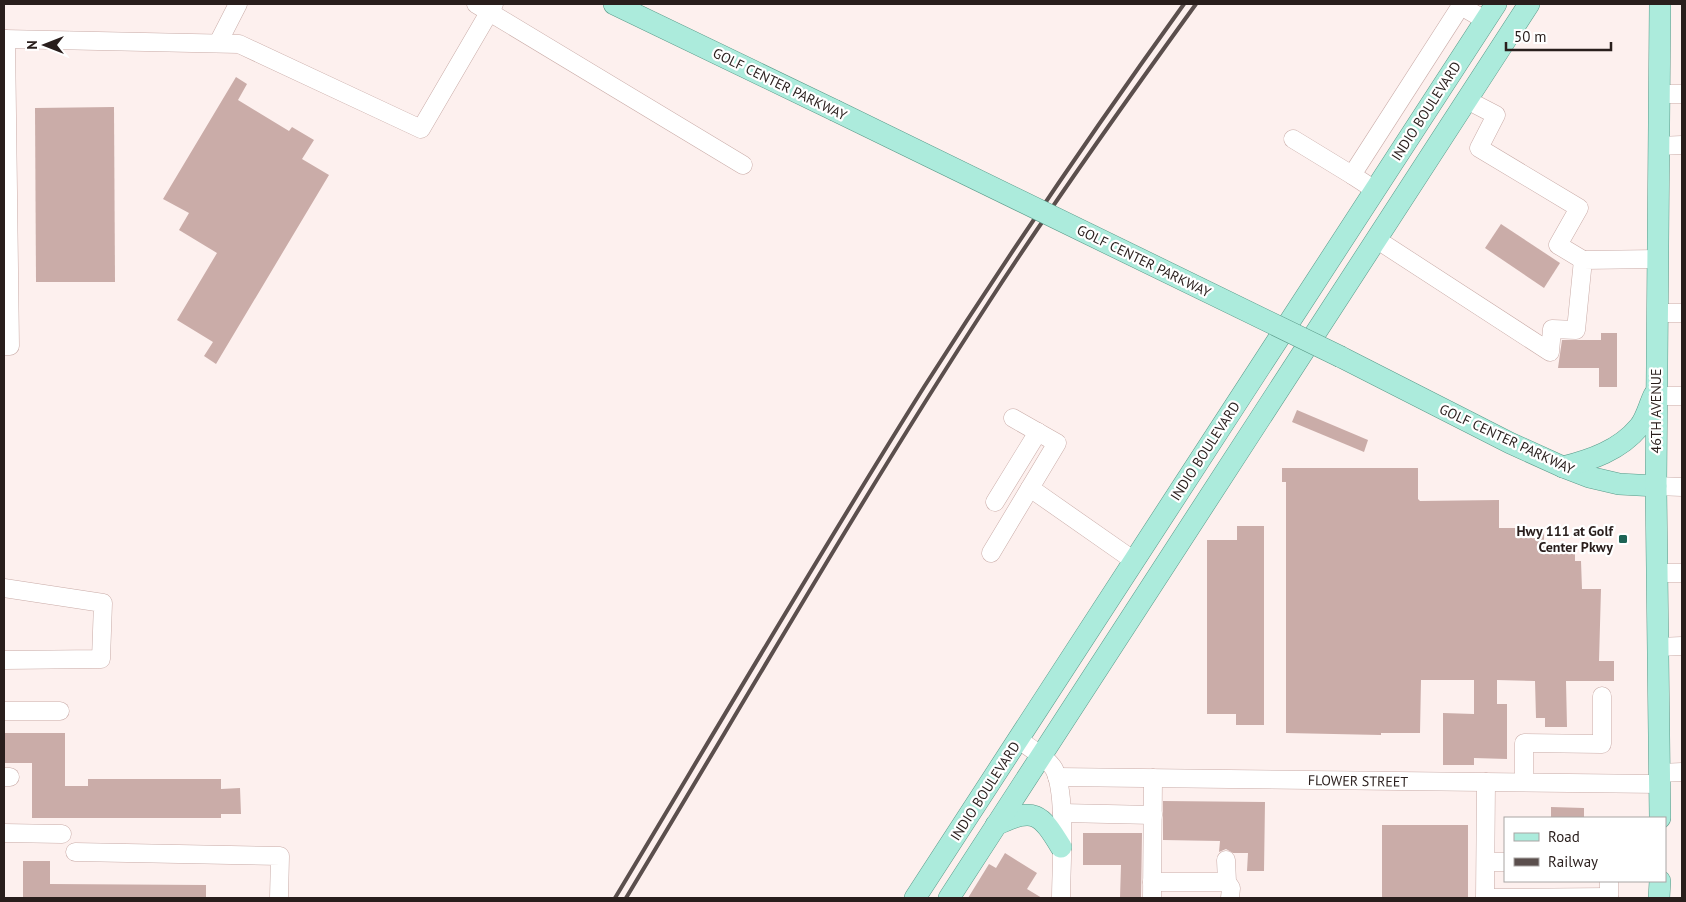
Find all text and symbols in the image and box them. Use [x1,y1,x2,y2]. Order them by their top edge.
north arrow [20,20,70,70]
scale bar [1506,20,1611,52]
text: 50 m [1514,27,1547,46]
text: N [23,40,41,50]
street label: GOLF CENTER PARKWAY [710,44,850,124]
street label: INDIO BOULEVARD [1387,58,1465,164]
street label: GOLF CENTER PARKWAY [1074,221,1214,301]
street label: 46TH AVENUE [1647,369,1665,453]
street label: INDIO BOULEVARD [1166,398,1244,504]
street label: GOLF CENTER PARKWAY [1437,400,1578,478]
place label: Hwy 111 at Golf Center Pkwy [1516,522,1614,556]
marker: Hwy 111 at Golf Center Pkwy [1617,533,1629,545]
street label: INDIO BOULEVARD [946,738,1024,844]
street label: FLOWER STREET [1308,771,1409,791]
legend [1504,817,1666,882]
text: Road [1548,827,1580,846]
text: Railway [1548,852,1598,871]

